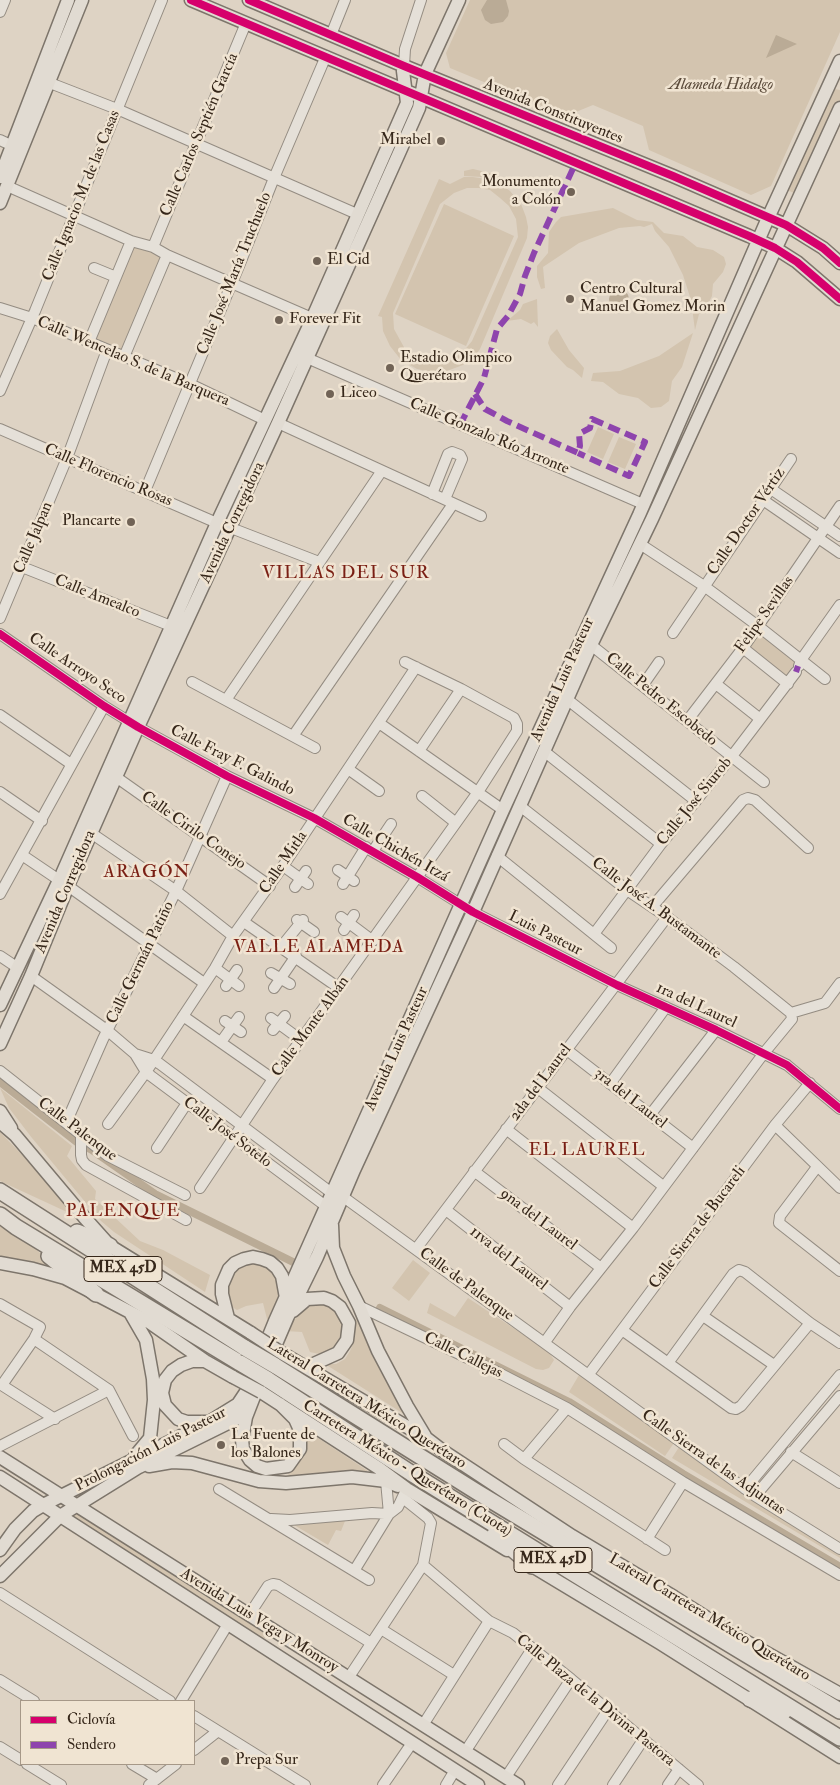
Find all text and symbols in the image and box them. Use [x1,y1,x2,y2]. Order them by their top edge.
street label: Calle Carlos Septién García [157,50,243,220]
street label: Avenida Constituyentes [481,75,625,149]
park label: Alameda Hidalgo [669,76,773,96]
street label: Calle Ignacio M. de las Casas [39,108,125,284]
place label: Mirabel [380,131,431,151]
marker: Mirabel [435,135,447,147]
place label: Monumento a Colón [482,173,561,211]
marker: Monumento a Colón [565,186,577,198]
street label: Calle José María Truchuelo [194,190,276,358]
place label: El Cid [327,251,370,271]
marker: El Cid [311,255,323,267]
place label: Centro Cultural Manuel Gomez Morin [580,280,725,318]
marker: Centro Cultural Manuel Gomez Morin [564,293,576,305]
place label: Forever Fit [289,310,361,330]
street label: Calle Wencelao S. de la Barquera [34,313,232,411]
marker: Forever Fit [273,314,285,326]
place label: Estadio Olimpico Querétaro [400,349,512,387]
marker: Estadio Olimpico Querétaro [384,362,396,374]
place label: Liceo [340,384,377,404]
marker: Liceo [324,388,336,400]
street label: Calle Gonzalo Río Arronte [406,395,572,479]
street label: Calle Florencio Rosas [41,440,175,512]
street label: Avenida Corregidora [196,459,270,587]
street label: Calle Doctor Vértiz [704,465,790,579]
street label: Calle Jalpan [10,499,58,577]
place label: Plancarte [62,512,121,532]
marker: Plancarte [125,516,137,528]
district label: VILLAS DEL SUR [260,563,432,585]
street label: Calle Amealco [52,571,142,623]
street label: Felipe Sevillas [731,573,799,657]
street label: Avenida Luis Pasteur [527,615,599,745]
street label: Calle Arroyo Seco [24,629,130,709]
street label: Calle Pedro Escobedo [601,649,721,751]
street label: Calle Fray F. Galindo [167,721,297,801]
street label: Calle José Siurob [653,754,737,850]
street label: Calle Cirilo Conejo [137,788,249,874]
street label: Calle Chichén Itzá [338,811,452,887]
street label: Avenida Corregidora [31,828,101,956]
street label: Calle Mitla [256,828,312,898]
street label: Calle José A. Bustamante [587,854,725,964]
district label: ARAGÓN [103,862,191,884]
street label: Calle Germán Patiño [103,899,179,1027]
street label: Luis Pasteur [505,907,585,961]
district label: VALLE ALAMEDA [232,937,406,959]
street label: Calle Monte Albán [268,973,354,1081]
street label: 1ra del Laurel [653,979,739,1033]
street label: Avenida Luis Pasteur [361,984,433,1114]
street label: 2da del Laurel [506,1041,576,1125]
street label: 3ra del Laurel [590,1065,670,1133]
street label: Calle José Sotelo [179,1093,275,1173]
street label: Calle Palenque [34,1094,120,1166]
district label: EL LAUREL [527,1140,647,1162]
street label: Calle Sierra de Bucareli [646,1163,750,1293]
street label: 9na del Laurel [496,1185,580,1255]
district label: PALENQUE [65,1201,181,1223]
street label: 11va del Laurel [465,1223,551,1295]
street label: Calle de Palenque [415,1244,517,1326]
road number: MEX 45D [84,1256,162,1282]
street label: Calle Callejas [420,1329,506,1383]
street label: Lateral Carretera México Querétaro [263,1334,469,1474]
street label: Carretera México - Querétaro (Cuota) [299,1396,515,1542]
street label: Prolongación Luis Pasteur [72,1403,230,1497]
street label: Calle Sierra de las Adjuntas [637,1406,789,1520]
place label: La Fuente de los Balones [231,1426,315,1464]
marker: La Fuente de los Balones [215,1439,227,1451]
road number: MEX 45D [514,1548,592,1572]
street label: Lateral Carretera México Querétaro [605,1550,813,1686]
street label: Avenida Luis Vega y Monroy [176,1564,342,1678]
street label: Calle Plaza de la Divina Pastora [512,1631,678,1771]
legend [20,1700,195,1765]
text: Ciclovía [67,1710,115,1729]
text: Sendero [67,1735,116,1754]
place label: Prepa Sur [235,1751,298,1771]
marker: Prepa Sur [219,1755,231,1767]

